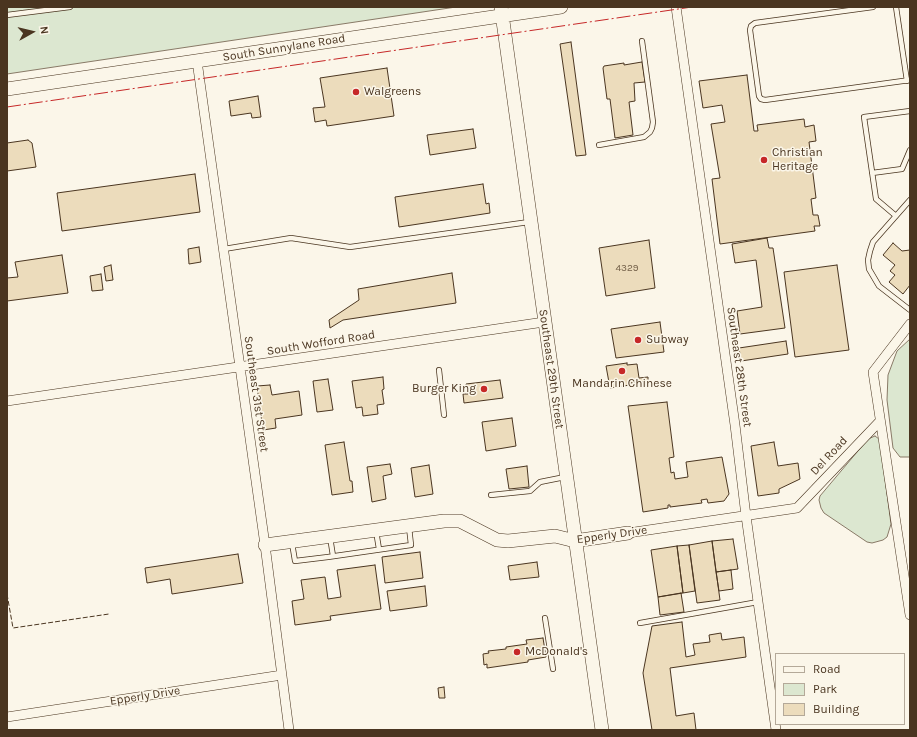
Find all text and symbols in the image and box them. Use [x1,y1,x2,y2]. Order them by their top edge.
north arrow [12,12,52,52]
text: N [37,25,51,35]
street label: South Sunnylane Road [222,31,346,65]
place label: Walgreens [364,85,421,99]
marker: Walgreens [351,87,361,97]
place label: Christian Heritage [772,146,823,174]
marker: Christian Heritage [759,155,769,165]
house number: 4329 [615,262,639,274]
street label: Southeast 28th Street [723,306,755,428]
street label: Southeast 29th Street [535,308,567,430]
street label: South Wofford Road [266,327,376,359]
place label: Subway [646,333,689,347]
street label: Southeast 31st Street [241,335,271,453]
marker: Subway [633,335,643,345]
marker: Mandarin Chinese [617,366,627,376]
place label: Mandarin Chinese [572,377,672,391]
place label: Burger King [412,382,476,396]
marker: Burger King [479,384,489,394]
street label: Del Road [807,434,851,478]
street label: Epperly Drive [576,523,648,547]
place label: McDonald's [525,645,588,659]
marker: McDonald's [512,647,522,657]
legend [775,653,905,725]
text: Road [813,662,841,676]
text: Park [813,682,837,696]
street label: Epperly Drive [109,683,181,709]
text: Building [813,702,859,716]

